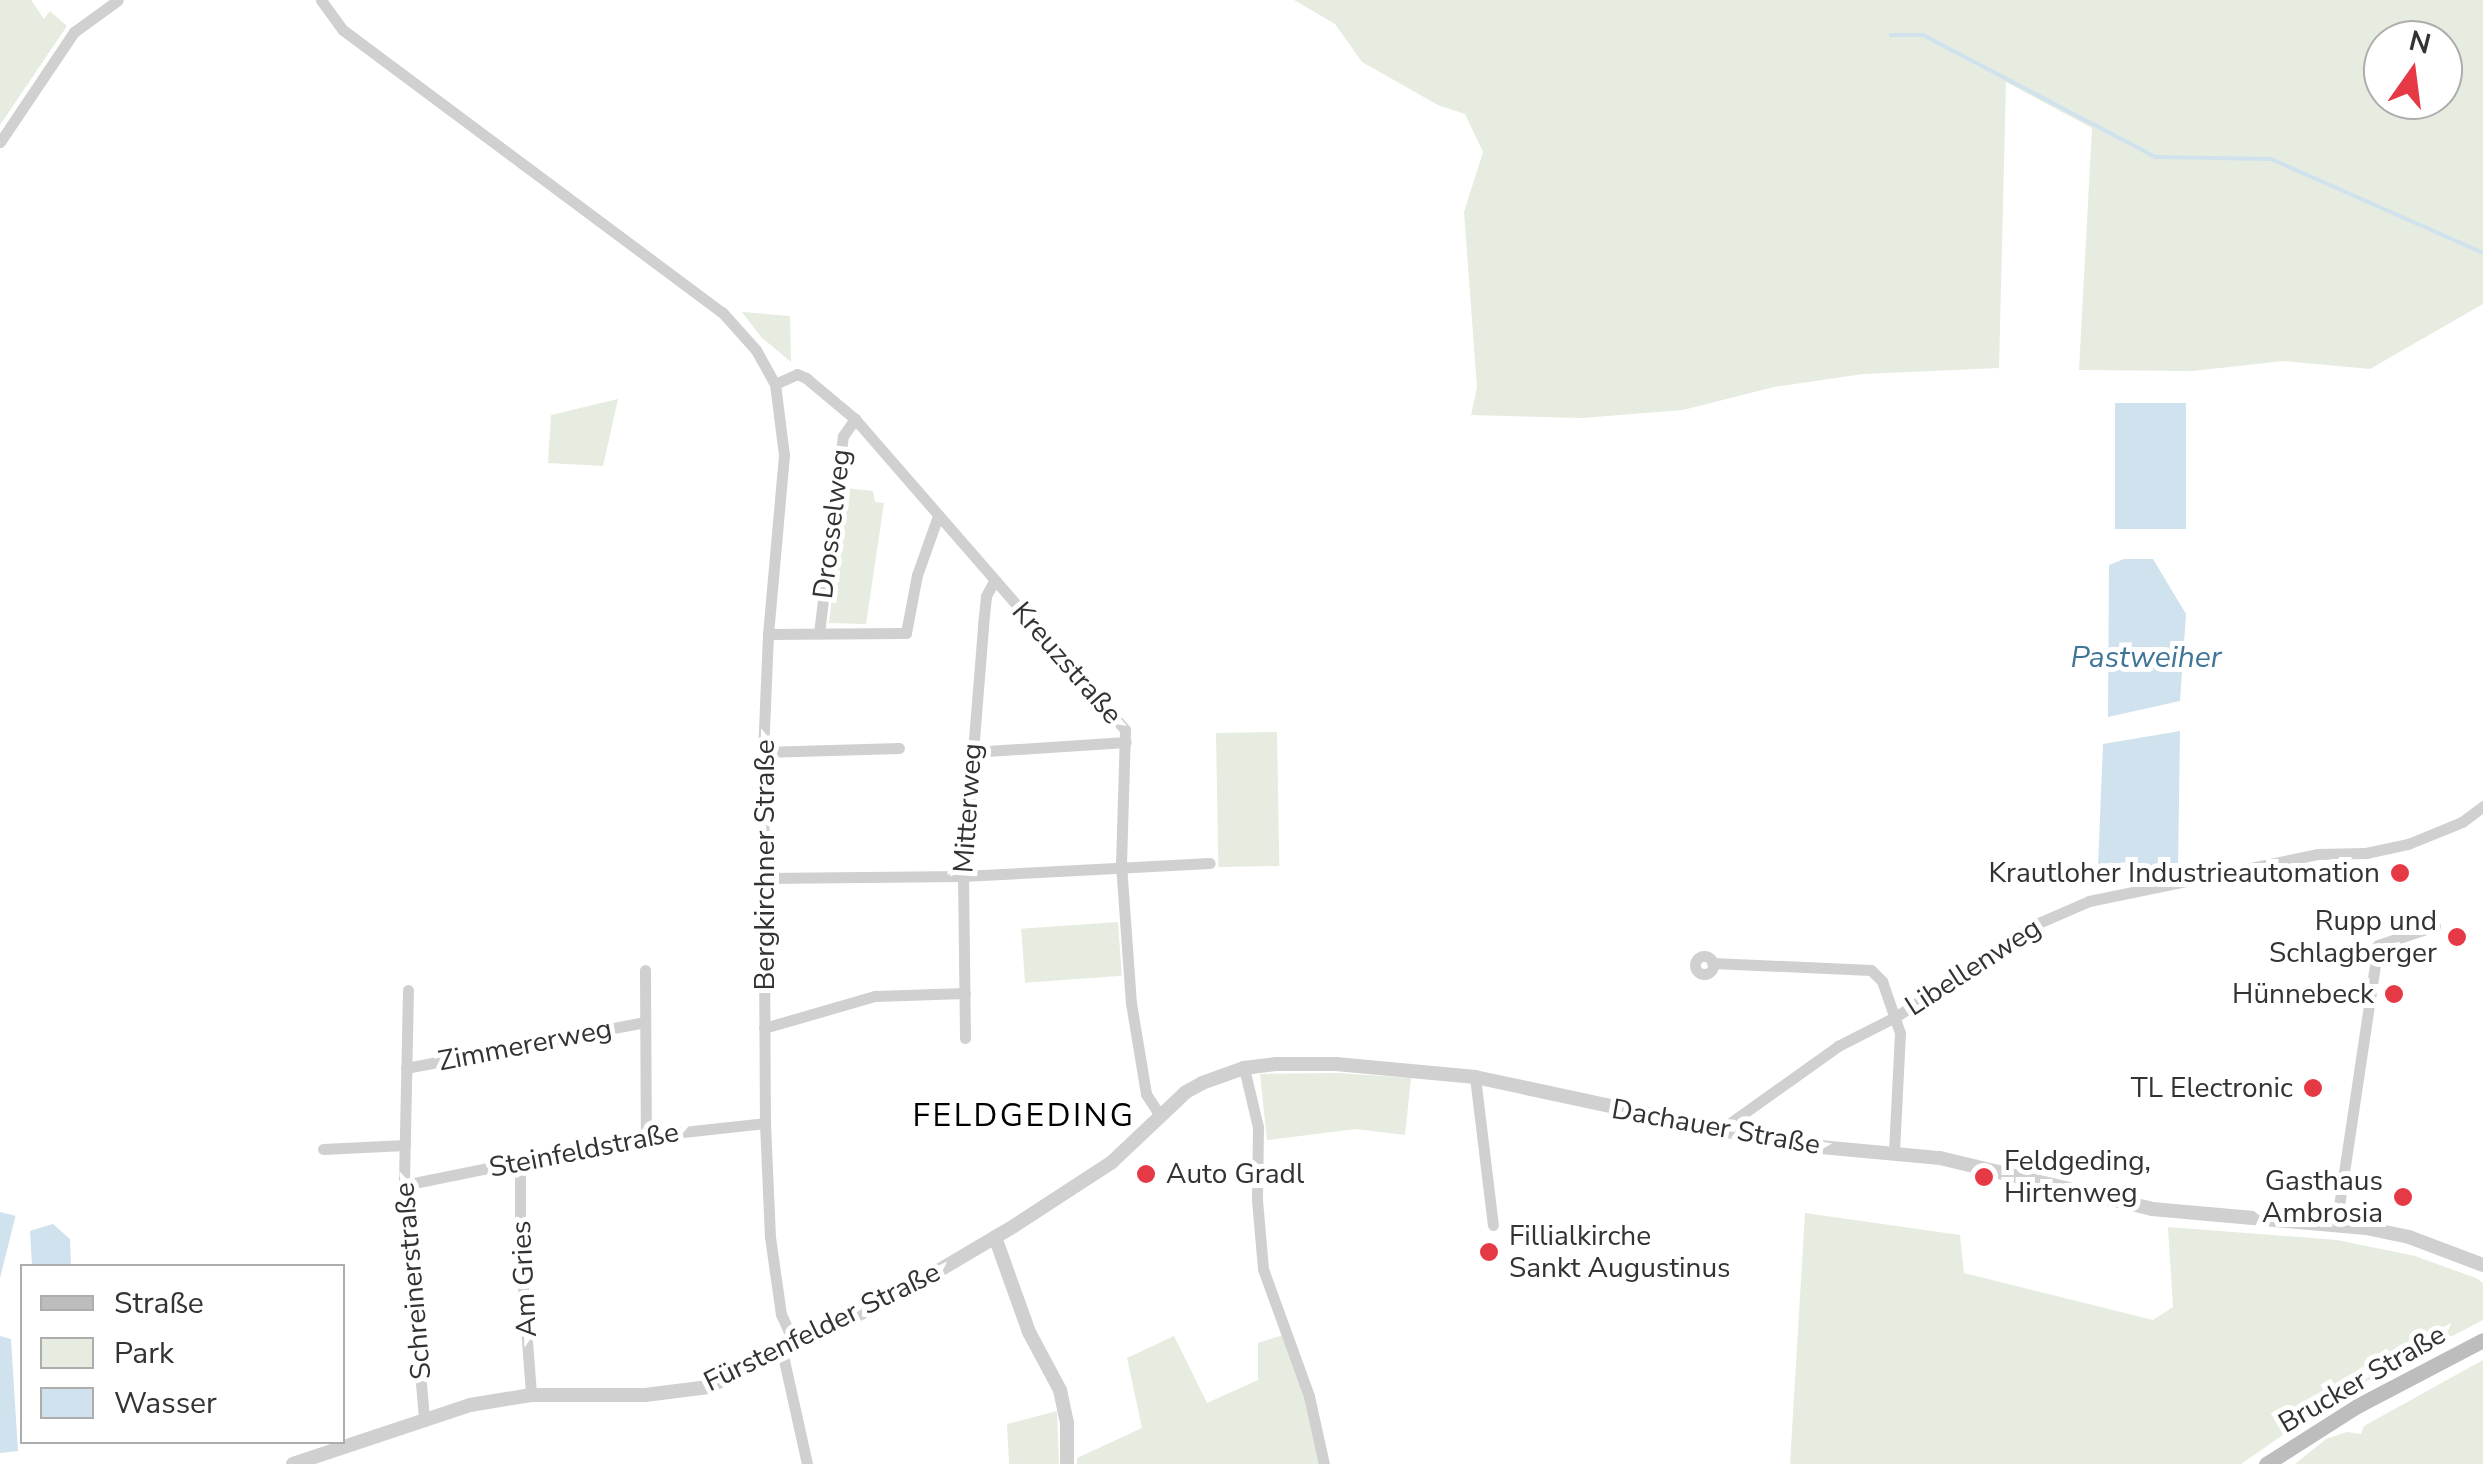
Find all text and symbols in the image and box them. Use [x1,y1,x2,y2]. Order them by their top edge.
north arrow [2363,20,2463,120]
text: N [2405,22,2435,64]
street label: Drosselweg [806,447,858,601]
street label: Kreuzstraße [1005,595,1129,731]
water label: Pastweiher [2071,640,2221,676]
street label: Bergkirchner Straße [748,739,782,991]
street label: Mitterweg [947,742,989,874]
place label: Krautloher Industrieautomation [1989,856,2380,890]
marker: Krautloher Industrieautomation [2389,862,2411,884]
place label: Rupp und Schlagberger [2269,904,2437,970]
street label: Libellenweg [1899,911,2047,1023]
marker: Rupp und Schlagberger [2446,926,2468,948]
place label: Hünnebeck [2232,977,2374,1011]
marker: Hünnebeck [2383,983,2405,1005]
street label: Zimmererweg [435,1012,615,1078]
place label: TL Electronic [2131,1071,2293,1105]
marker: TL Electronic [2302,1077,2324,1099]
street label: Dachauer Straße [1609,1092,1823,1162]
district label: FELDGEDING [912,1097,1136,1135]
street label: Steinfeldstraße [486,1115,682,1185]
place label: Feldgeding, Hirtenweg [2004,1144,2151,1210]
place label: Auto Gradl [1166,1157,1304,1191]
marker: Auto Gradl [1135,1163,1157,1185]
place label: Gasthaus Ambrosia [2262,1164,2383,1230]
marker: Feldgeding, Hirtenweg [1973,1166,1995,1188]
street label: Schreinerstraße [388,1181,438,1381]
marker: Gasthaus Ambrosia [2392,1186,2414,1208]
place label: Fillialkirche Sankt Augustinus [1509,1219,1731,1285]
street label: Am Gries [504,1220,544,1338]
marker: Fillialkirche Sankt Augustinus [1478,1241,1500,1263]
street label: Fürstenfelder Straße [698,1255,946,1399]
legend [20,1264,345,1444]
text: Straße [114,1283,204,1324]
street label: Brucker Straße [2273,1318,2451,1440]
text: Park [114,1333,174,1374]
text: Wasser [114,1383,217,1424]

